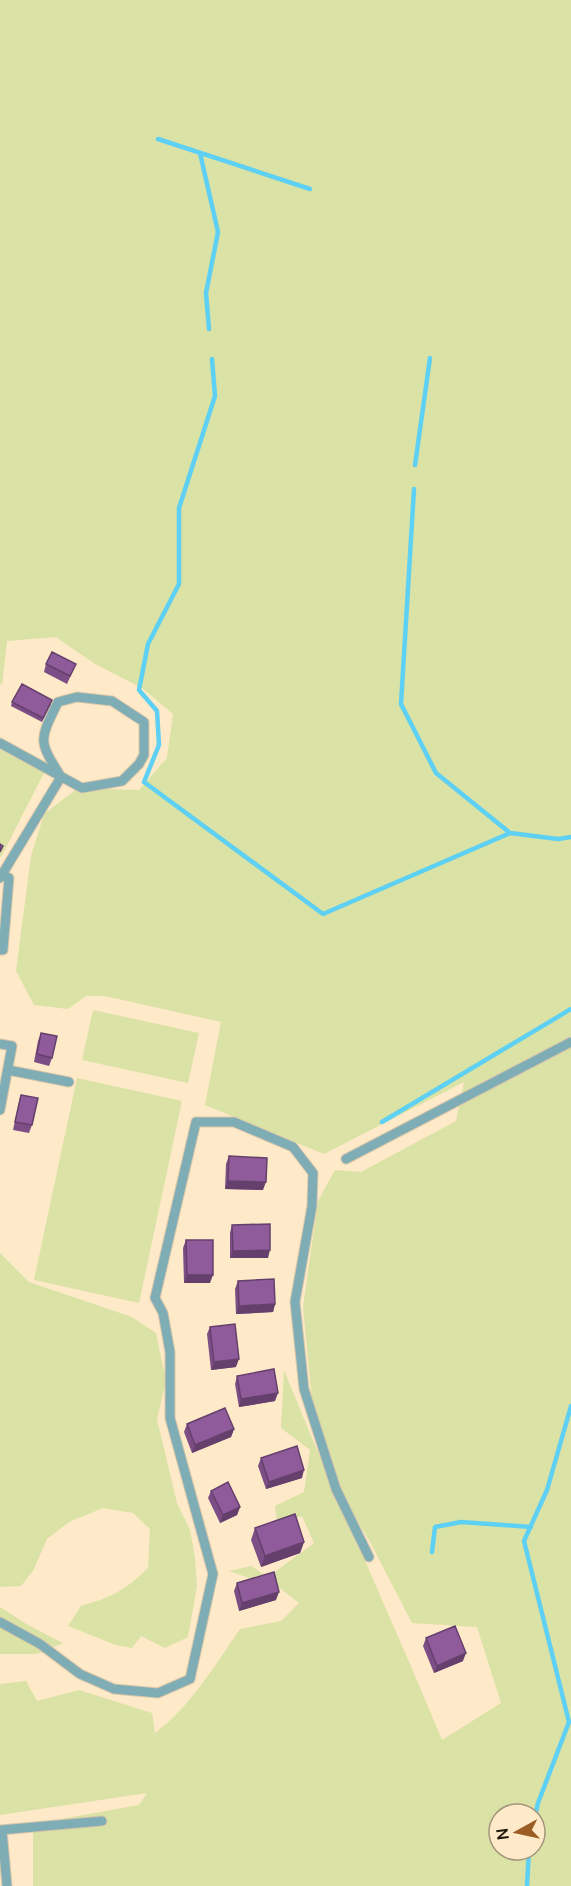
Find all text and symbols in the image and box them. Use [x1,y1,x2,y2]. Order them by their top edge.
north arrow [487,1802,547,1862]
text: N [490,1827,514,1841]

